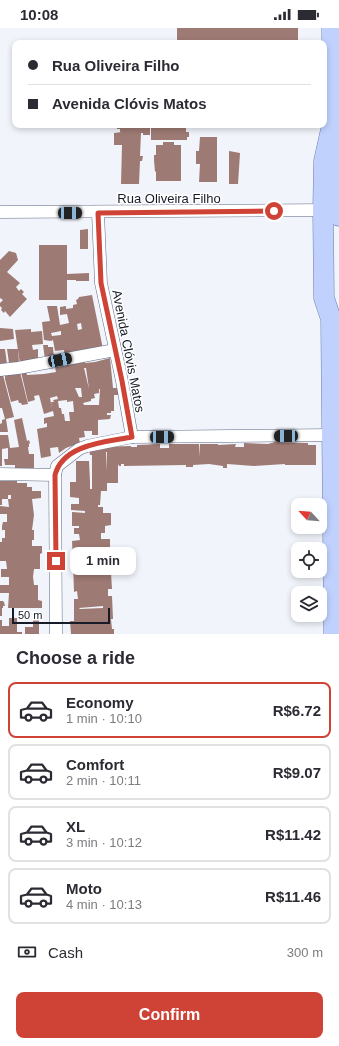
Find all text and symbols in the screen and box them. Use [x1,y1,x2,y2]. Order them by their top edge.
text: 10:08 [20,6,58,23]
text: Rua Oliveira Filho [52,57,180,74]
text: Avenida Clóvis Matos [52,95,206,112]
street label: Rua Oliveira Filho [117,191,221,206]
route start [265,202,283,220]
car [58,207,82,219]
street label: Avenida Clóvis Matos [109,288,148,414]
car [47,352,73,368]
car [274,430,298,442]
car [150,431,174,443]
north arrow [291,498,327,534]
map controls [291,498,327,622]
button: locate [291,542,327,578]
callout: 1 min [70,547,136,575]
route end [47,552,65,570]
text: 1 min [86,553,120,568]
button: layers [291,586,327,622]
scale bar [12,606,110,625]
text: 50 m [18,609,42,621]
text: Choose a ride [16,648,135,668]
icon: car [18,692,54,728]
text: Economy [66,694,134,711]
text: R$6.72 [273,702,321,719]
text: 1 min · 10:10 [66,711,142,726]
icon: car [18,754,54,790]
text: Comfort [66,756,124,773]
text: R$9.07 [273,764,321,781]
text: 2 min · 10:11 [66,773,141,788]
icon: car [18,816,54,852]
text: XL [66,818,85,835]
text: R$11.42 [265,826,321,843]
text: 3 min · 10:12 [66,835,142,850]
icon: car [18,878,54,914]
text: Moto [66,880,102,897]
text: R$11.46 [265,888,321,905]
text: 4 min · 10:13 [66,897,142,912]
icon: cash [16,941,38,963]
text: Cash [48,944,83,961]
text: 300 m [287,945,323,960]
button: Confirm [16,992,323,1038]

